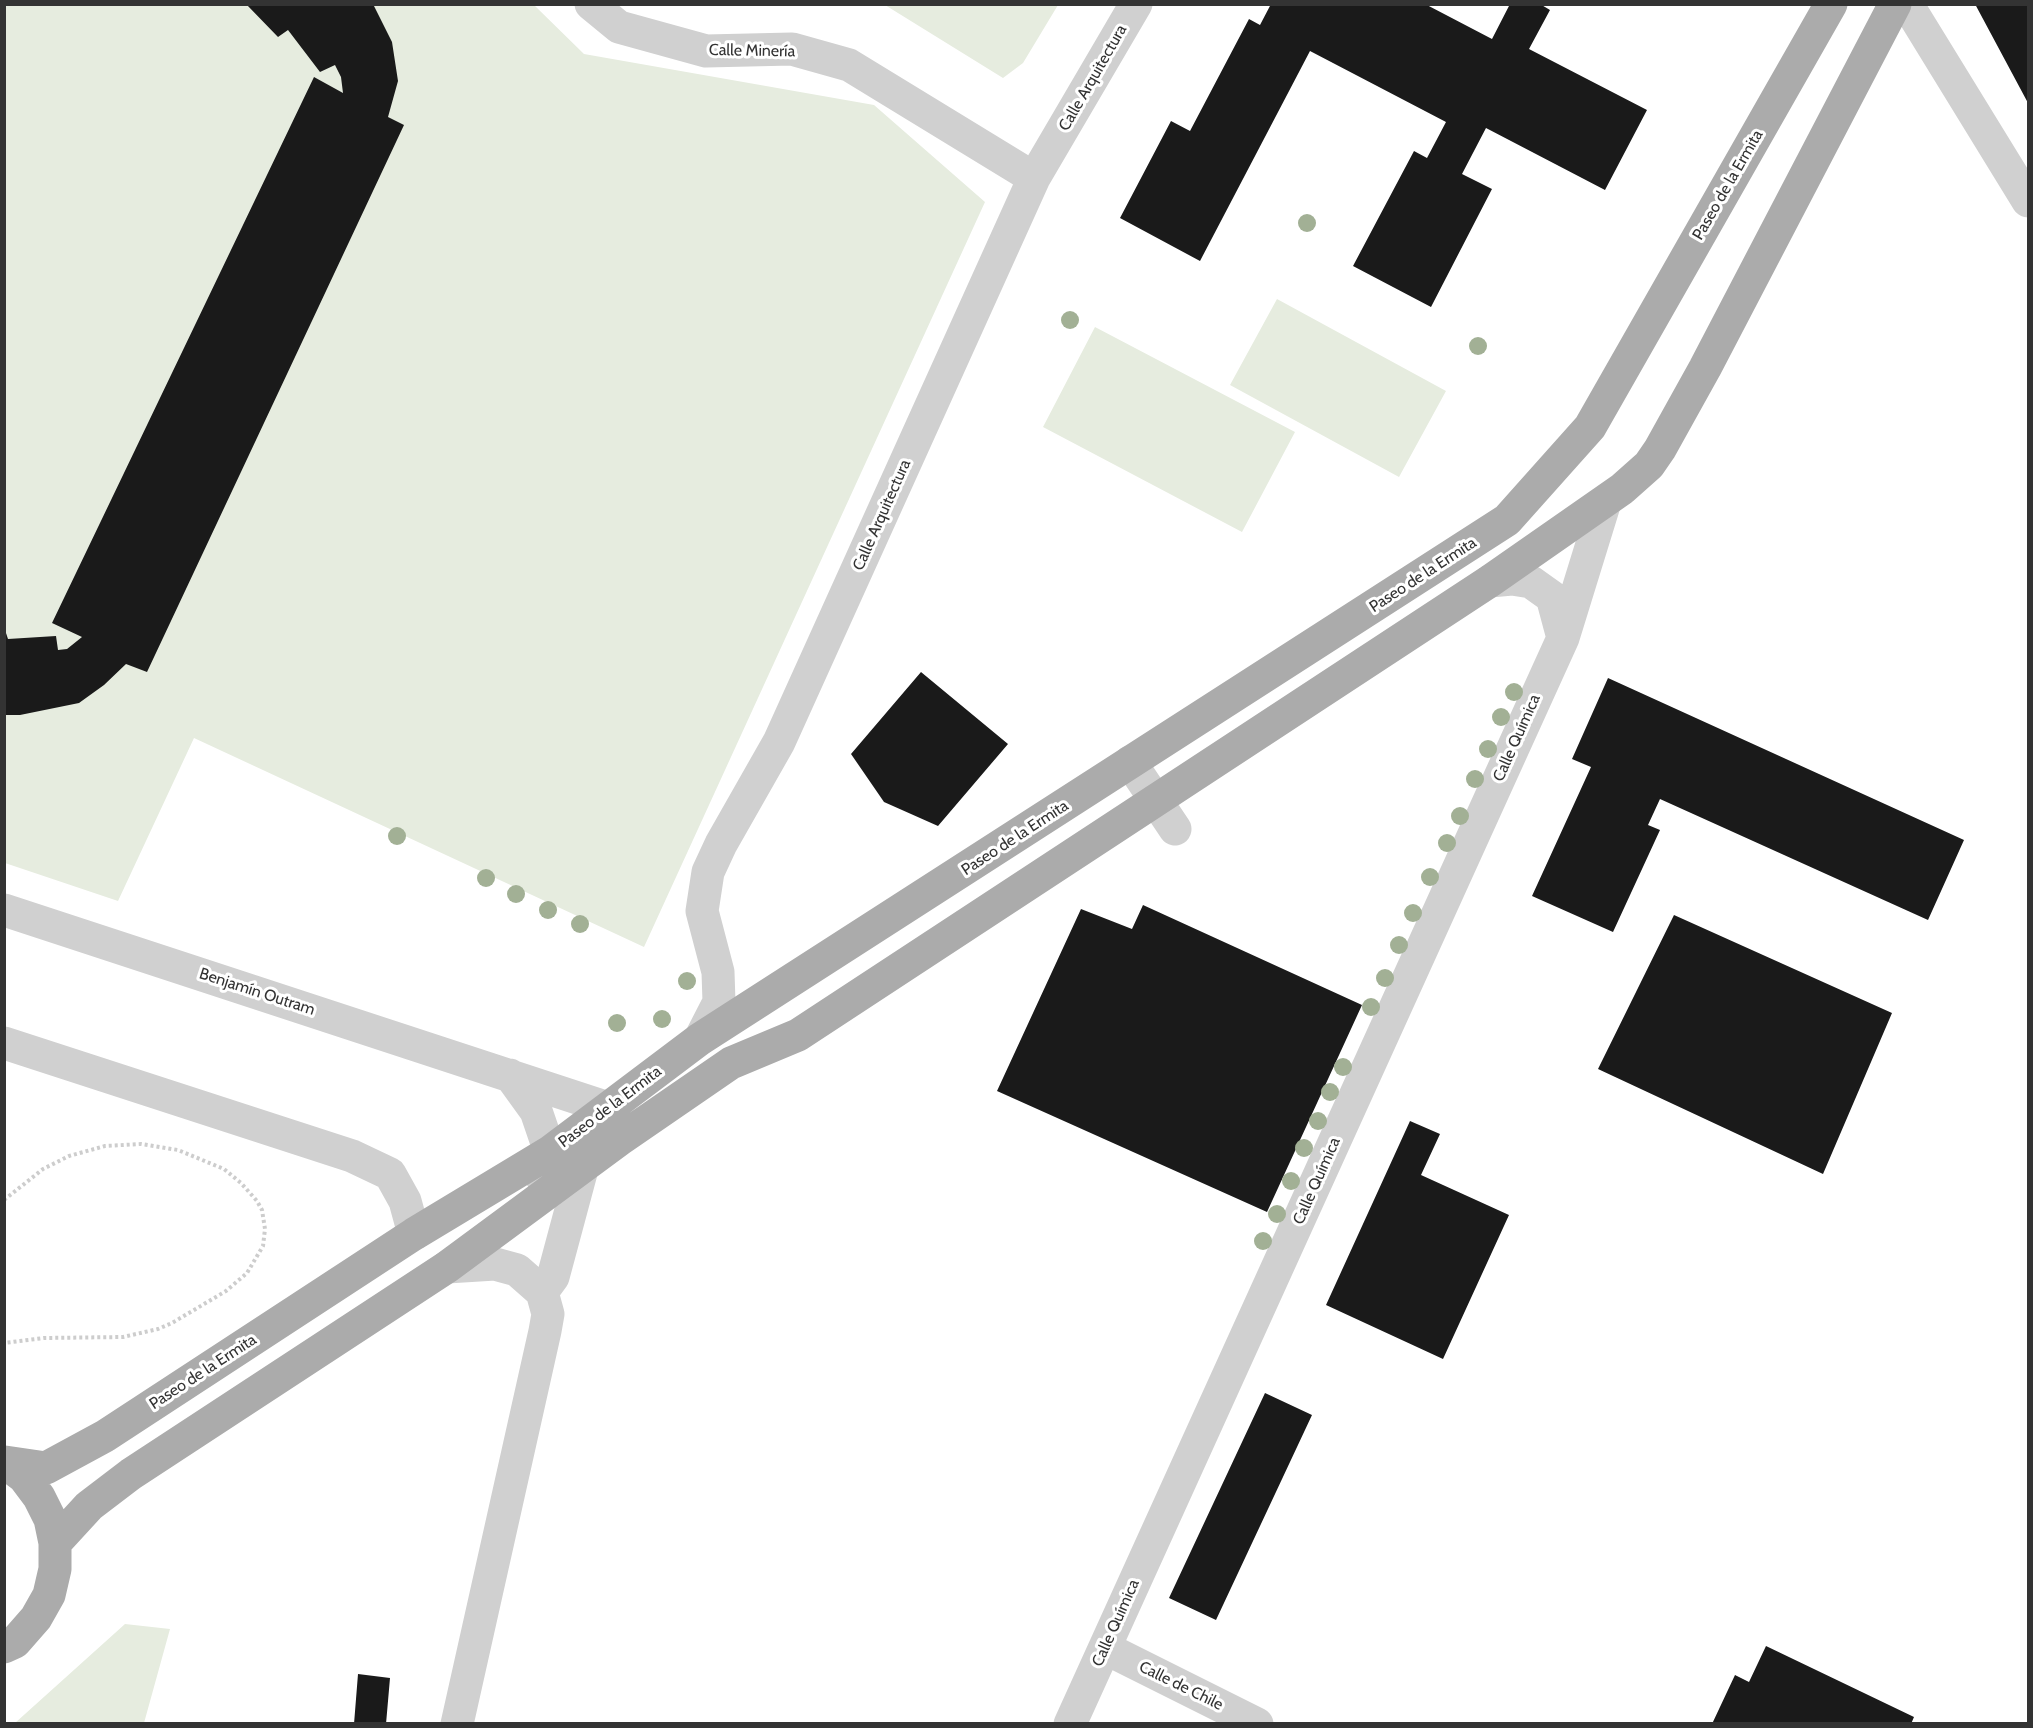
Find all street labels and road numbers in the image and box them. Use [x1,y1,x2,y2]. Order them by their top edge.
street label: Calle Arquitectura [1055,22,1131,134]
street label: Calle Minería [709,41,795,61]
street label: Paseo de la Ermita [1689,127,1767,243]
street label: Calle Arquitectura [849,457,915,573]
street label: Paseo de la Ermita [1366,533,1480,617]
street label: Calle Química [1489,692,1545,784]
street label: Paseo de la Ermita [958,796,1072,880]
street label: Benjamín Outram [197,964,317,1020]
street label: Paseo de la Ermita [555,1062,665,1152]
street label: Calle Química [1289,1135,1345,1227]
street label: Paseo de la Ermita [146,1330,260,1414]
street label: Calle Química [1088,1577,1144,1669]
street label: Calle de Chile [1136,1657,1226,1715]

